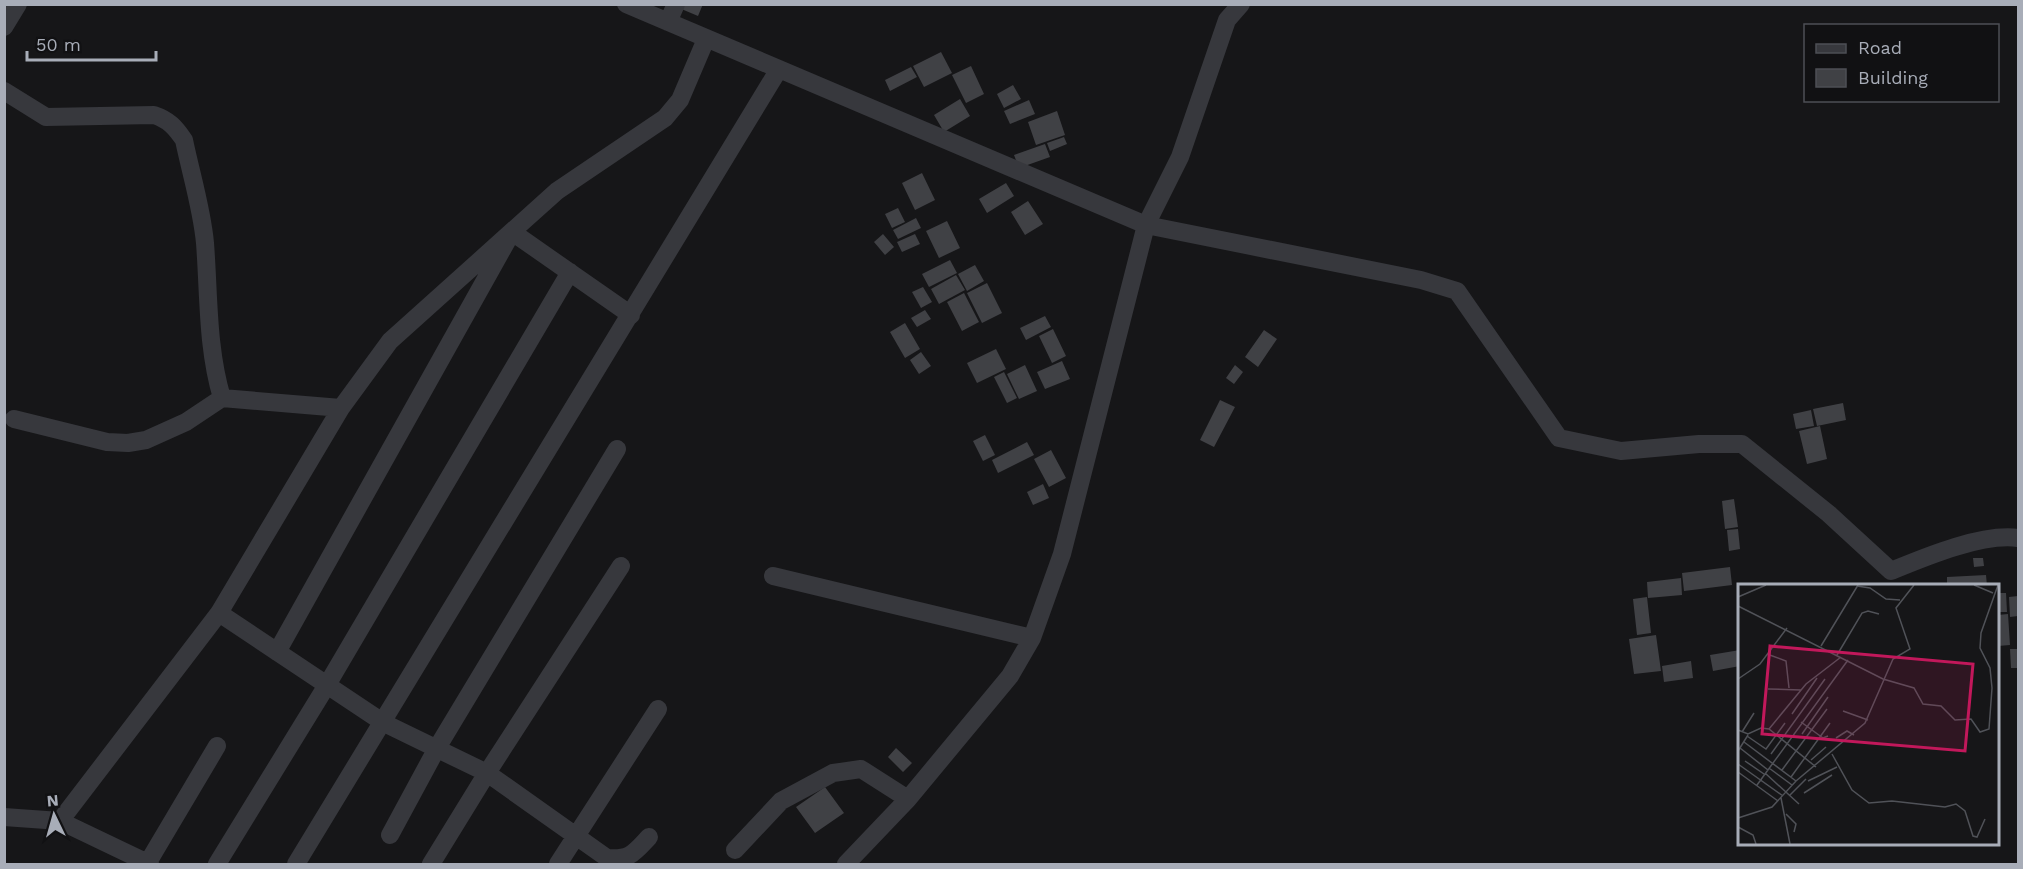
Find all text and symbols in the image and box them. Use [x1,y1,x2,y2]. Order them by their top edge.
scale bar [27,24,156,62]
legend [1804,24,1999,102]
text: 50 m [36,34,81,55]
text: Road [1858,37,1902,58]
text: Building [1858,67,1928,88]
inset map [1738,584,1999,845]
north arrow [24,785,84,845]
text: N [46,791,59,811]

